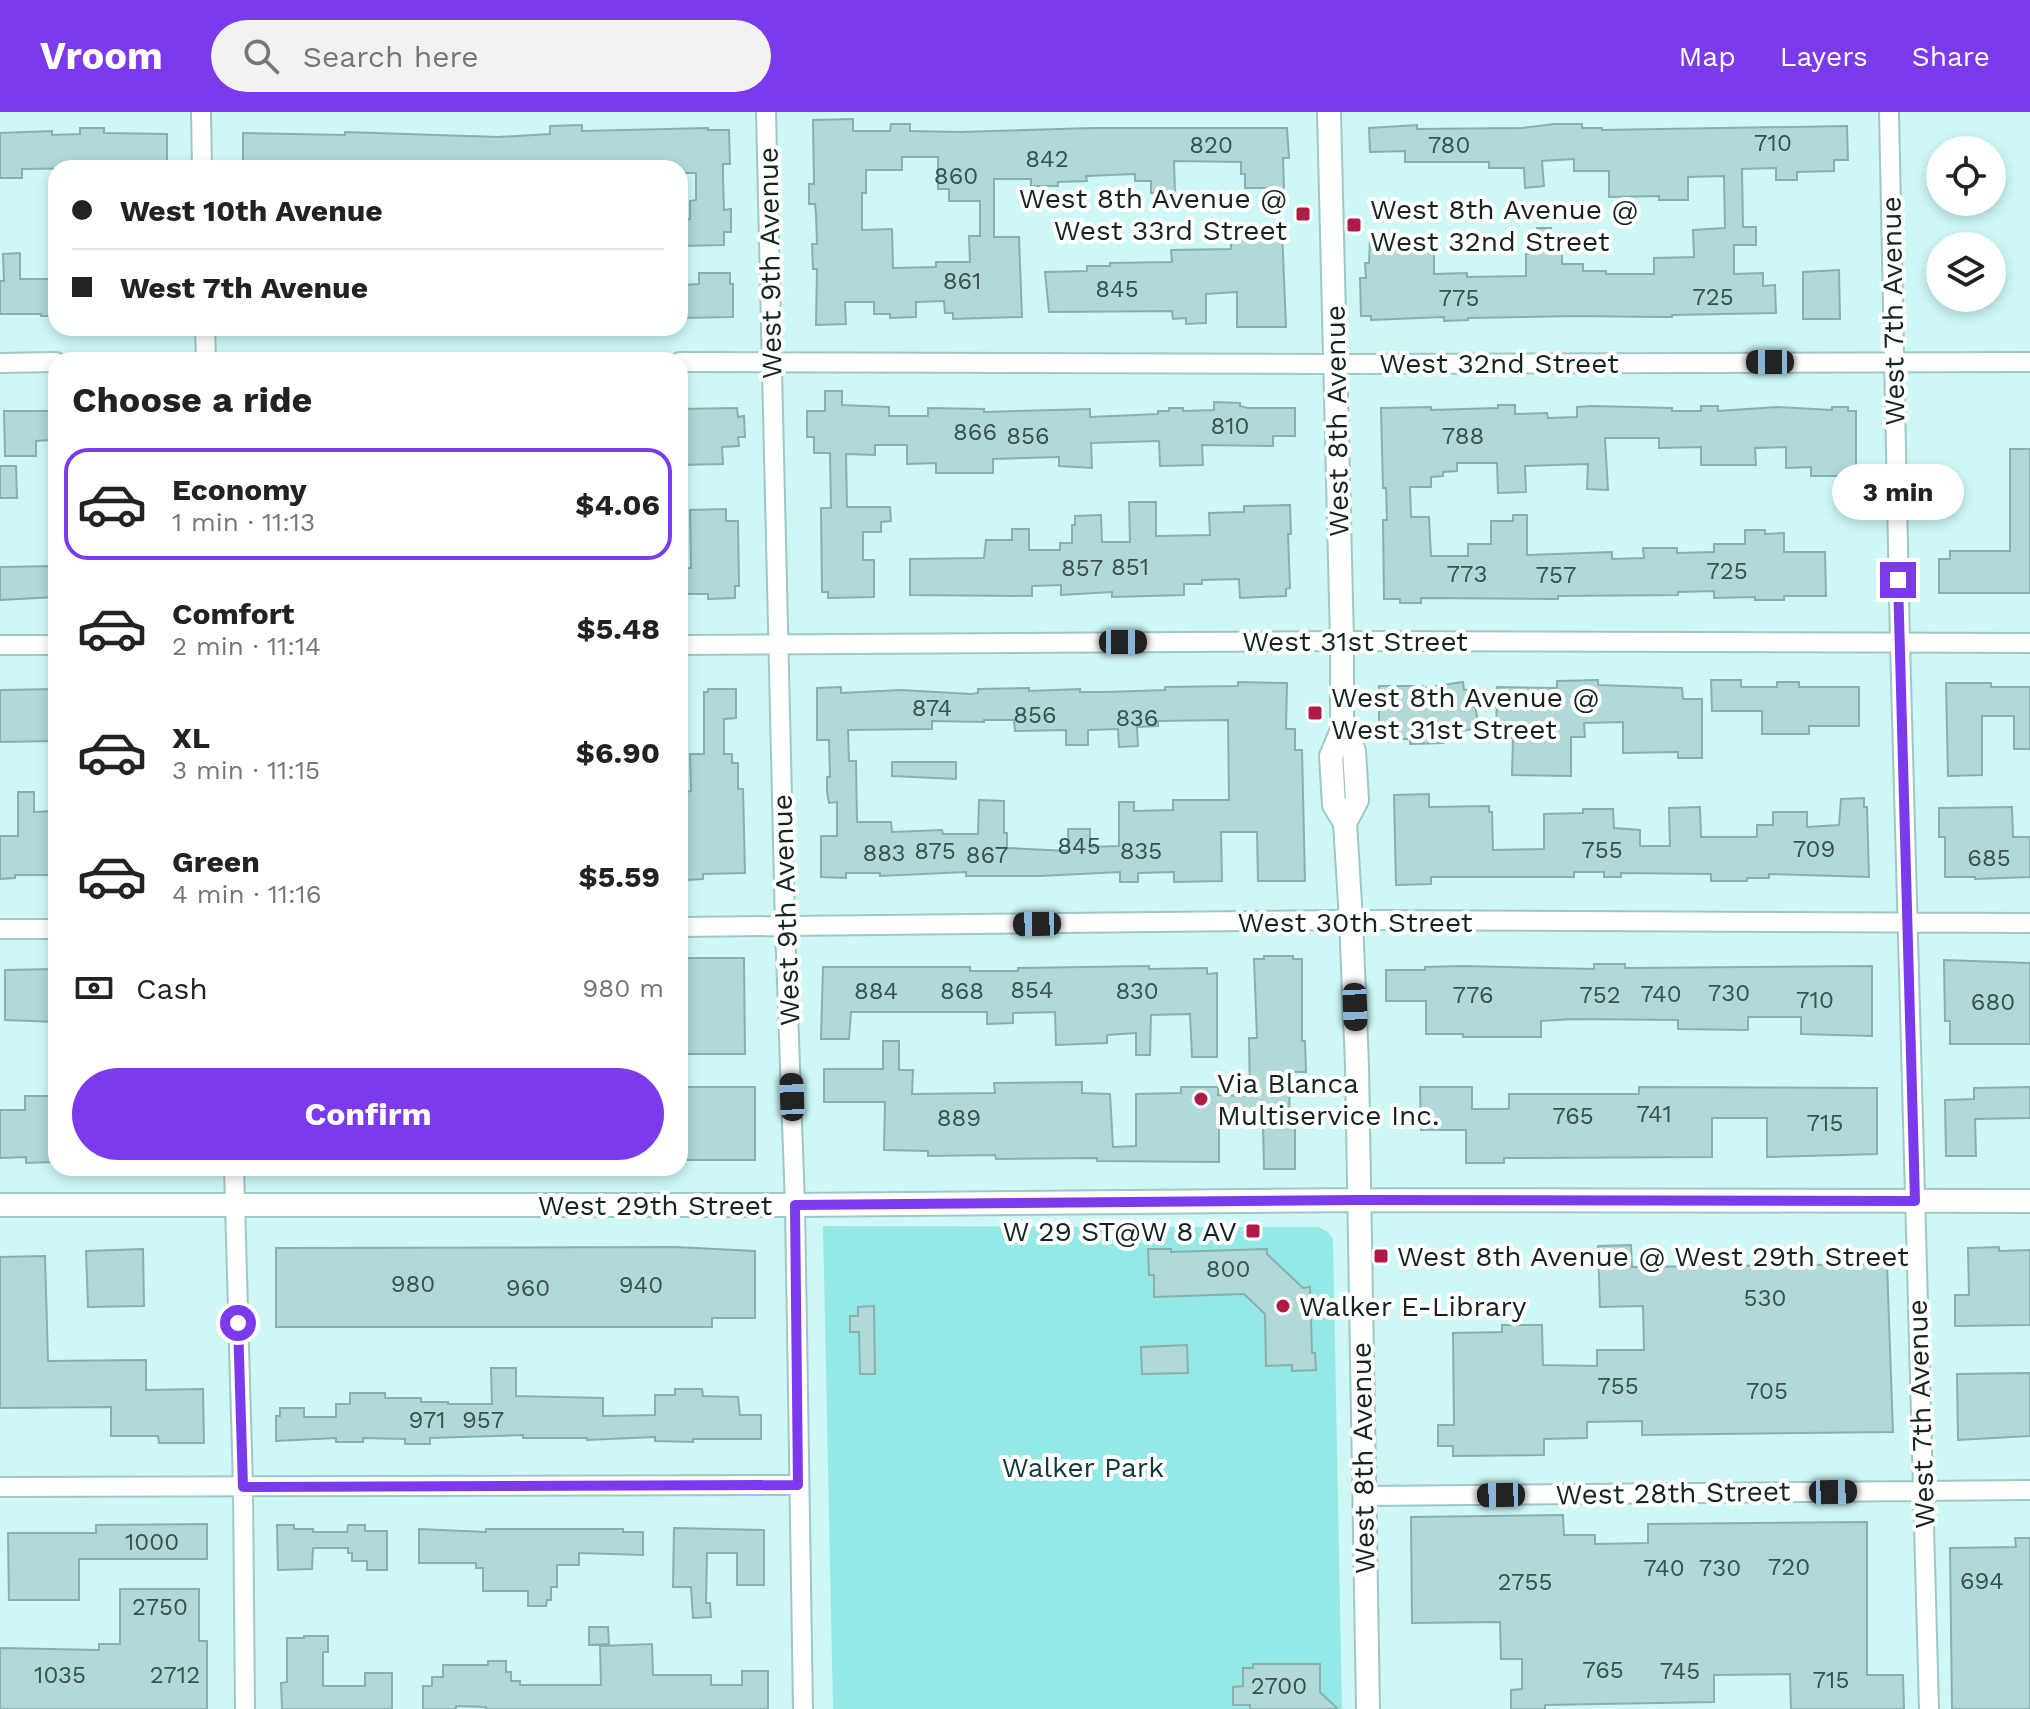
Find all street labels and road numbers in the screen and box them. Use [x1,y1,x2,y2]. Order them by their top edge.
street label: West 9th Avenue [751,147,789,379]
street label: West 7th Avenue [1875,196,1911,426]
street label: West 8th Avenue [1318,305,1356,537]
street label: West 32nd Street [1379,347,1619,380]
street label: West 31st Street [1242,625,1468,658]
street label: West 9th Avenue [765,794,807,1026]
street label: West 30th Street [1238,906,1473,939]
street label: West 29th Street [538,1189,773,1222]
street label: West 7th Avenue [1901,1299,1941,1529]
street label: West 8th Avenue [1344,1342,1382,1574]
street label: West 28th Street [1555,1474,1791,1512]

